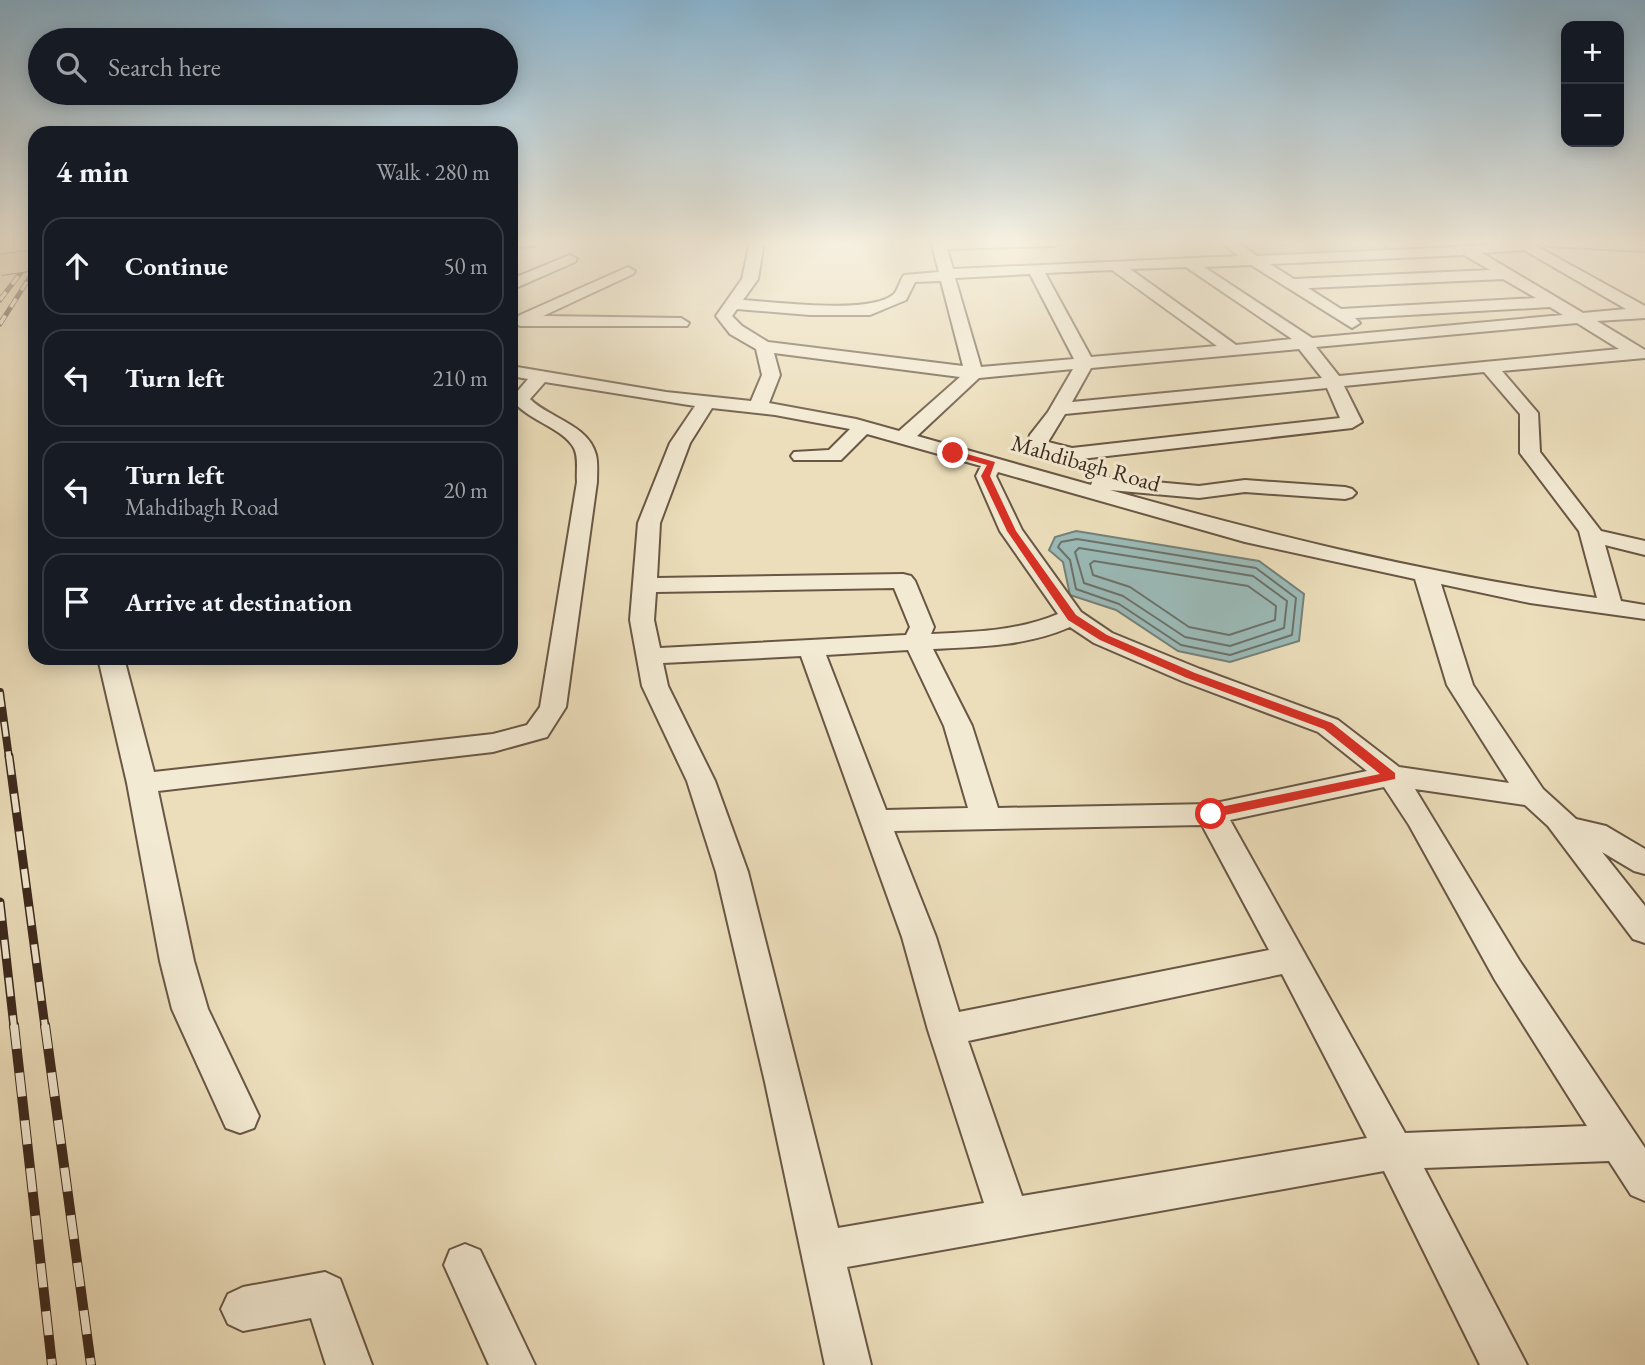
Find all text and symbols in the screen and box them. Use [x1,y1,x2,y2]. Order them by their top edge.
map controls [1561,21,1624,147]
button: + [1561,21,1624,84]
search box [28,28,518,105]
icon: search [52,48,90,86]
text: Search here [108,50,221,84]
button: − [1561,84,1624,147]
text: 4 min [56,152,129,191]
text: Walk · 280 m [376,157,490,187]
icon: ahead [58,247,96,285]
text: Continue [125,249,228,283]
text: 50 m [443,251,488,281]
icon: left [58,359,96,397]
text: Turn left [125,361,224,395]
text: 210 m [432,363,488,393]
street label: Mahdibagh Road [1008,427,1164,499]
route end [937,437,968,468]
text: Turn left [125,458,224,492]
icon: left [58,471,96,509]
text: 20 m [443,475,488,505]
text: Mahdibagh Road [125,492,279,522]
icon: arrive [58,583,96,621]
text: Arrive at destination [125,585,352,619]
route start [1195,798,1226,829]

